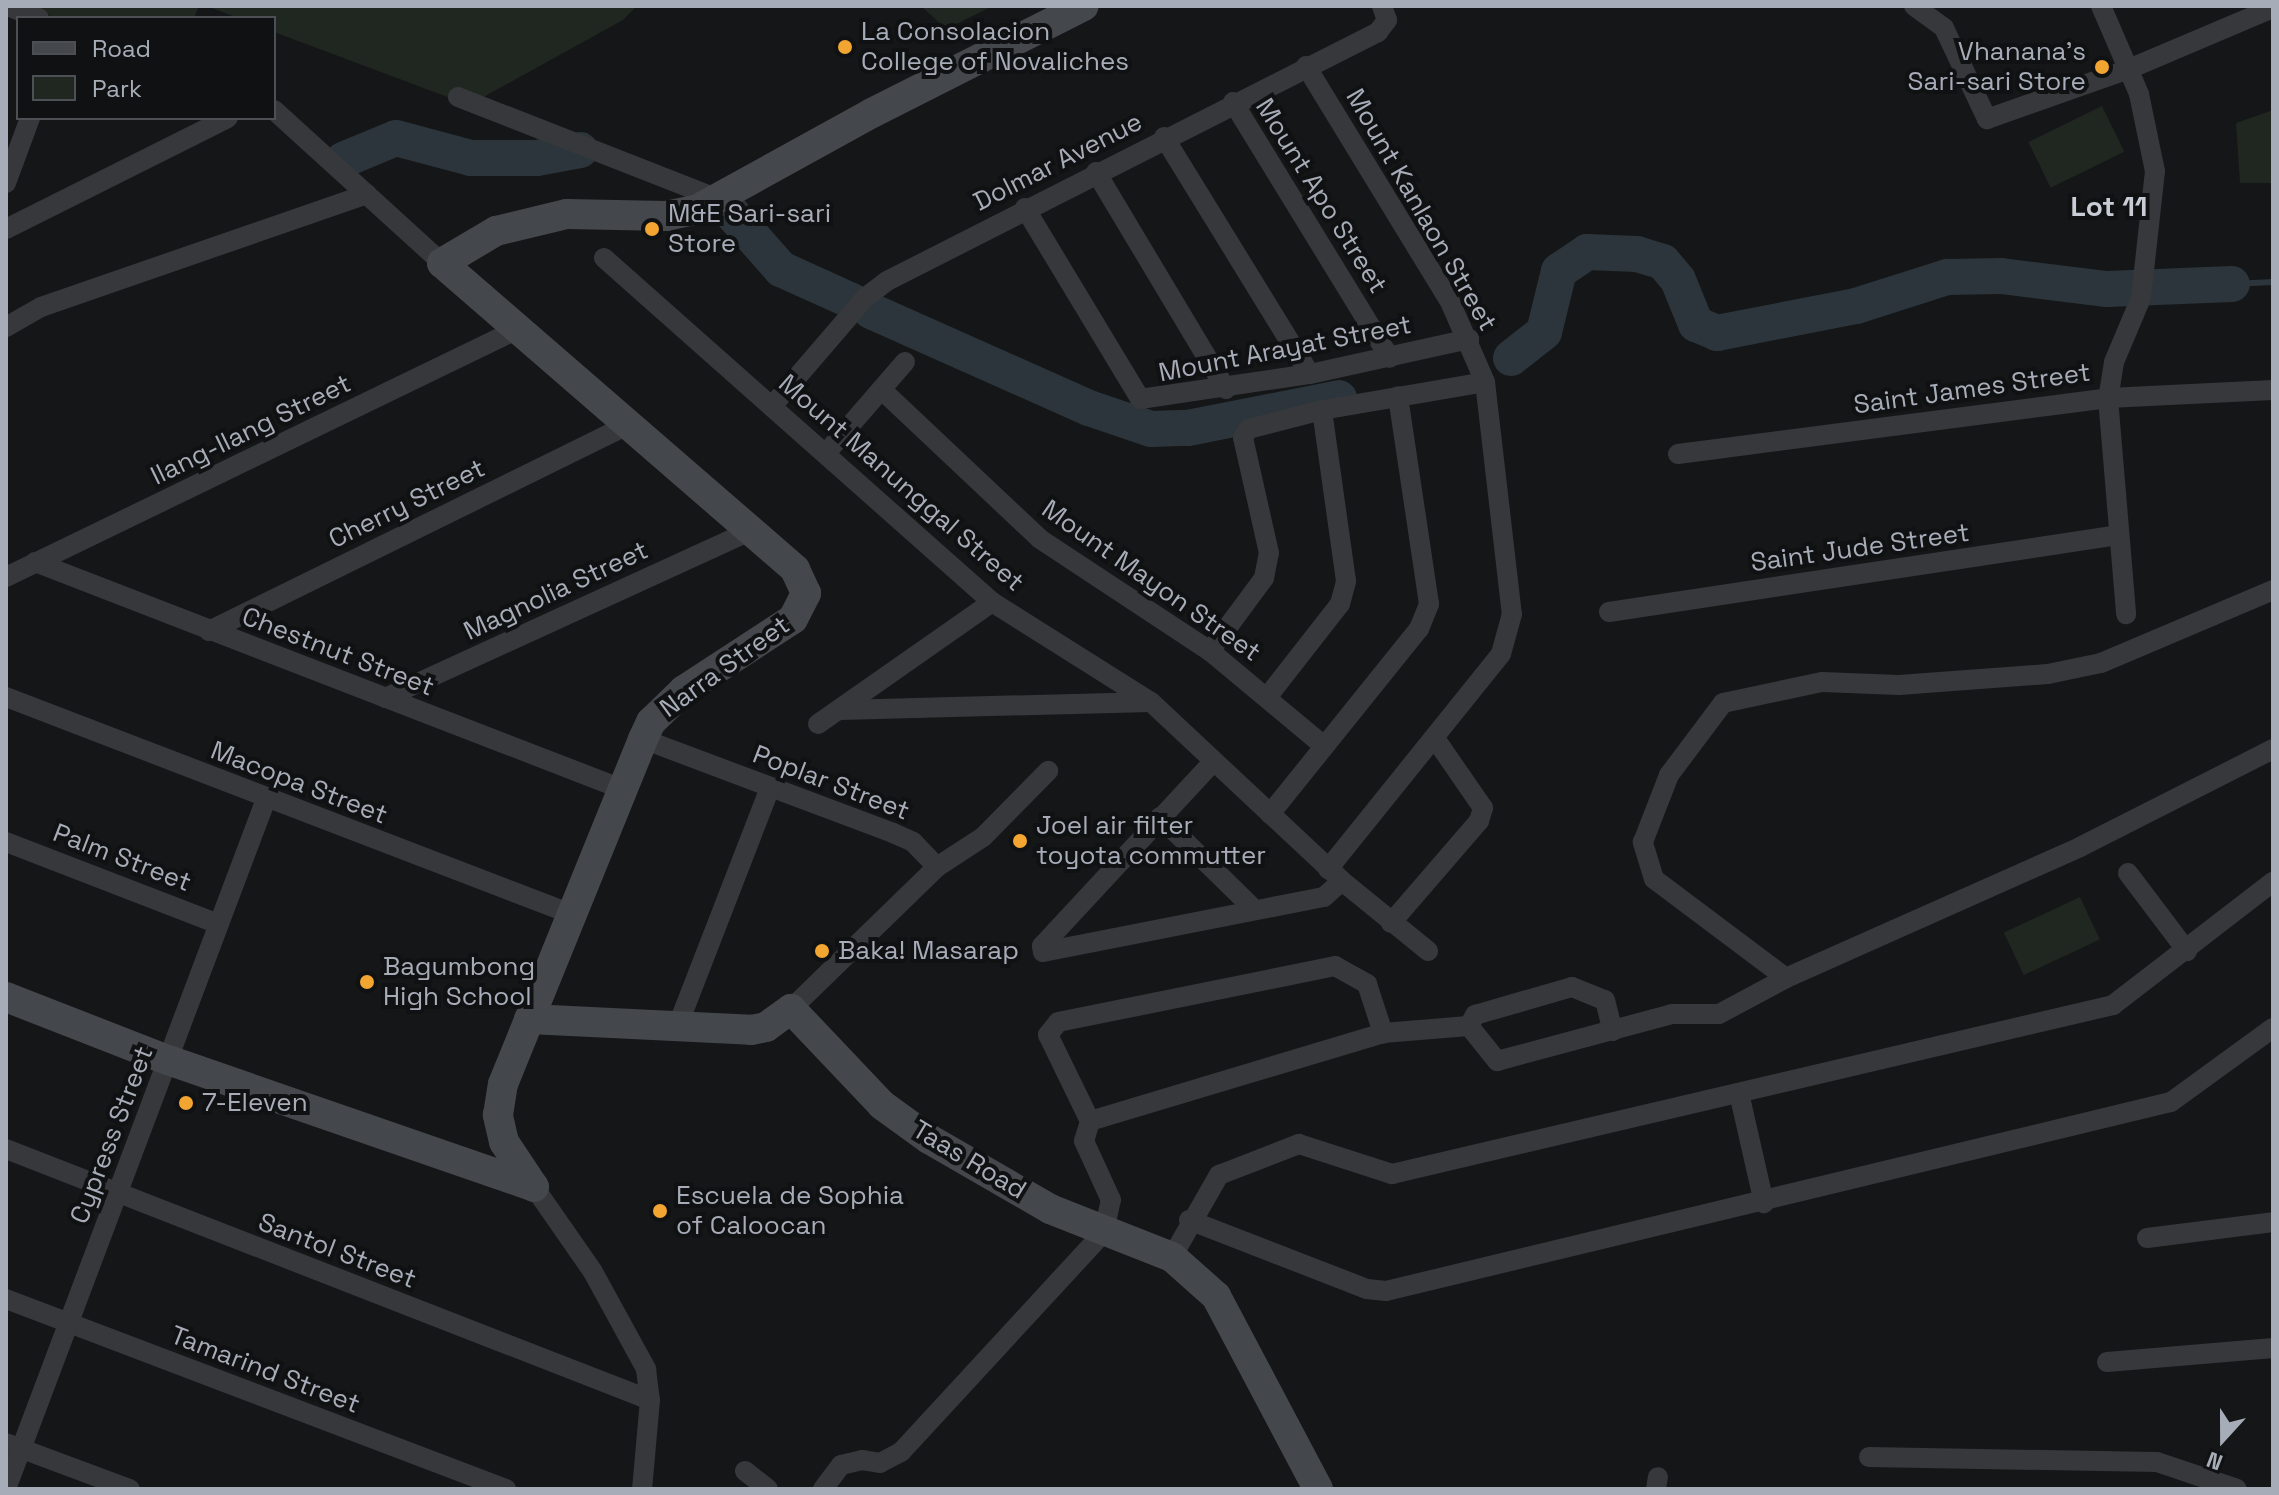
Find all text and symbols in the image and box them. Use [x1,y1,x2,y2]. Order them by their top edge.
legend [16,16,276,120]
place label: La Consolacion College of Novaliches [861,16,1129,78]
text: Road [92,33,151,64]
place label: Vhanana's Sari-sari Store [1907,36,2086,98]
marker: La Consolacion College of Novaliches [836,38,854,56]
marker: Vhanana's Sari-sari Store [2093,58,2111,76]
text: Park [92,73,142,104]
street label: Mount Kanlaon Street [1339,83,1503,337]
street label: Mount Apo Street [1248,93,1394,299]
street label: Dolmar Avenue [968,106,1148,218]
district label: Lot 11 [2070,189,2148,223]
place label: M&E Sari-sari Store [668,198,831,260]
marker: M&E Sari-sari Store [643,220,661,238]
street label: Mount Arayat Street [1156,309,1414,389]
street label: Saint James Street [1852,357,2092,421]
street label: Ilang-Ilang Street [146,368,356,492]
street label: Mount Manunggal Street [772,368,1030,598]
street label: Cherry Street [324,453,490,555]
street label: Mount Mayon Street [1036,494,1266,668]
street label: Saint Jude Street [1749,517,1971,579]
street label: Magnolia Street [459,535,653,647]
street label: Chestnut Street [238,601,438,703]
street label: Narra Street [654,610,796,724]
street label: Macopa Street [206,735,392,831]
street label: Poplar Street [748,739,914,827]
place label: Joel air filter toyota commutter [1036,810,1266,872]
street label: Palm Street [49,817,195,899]
marker: Joel air filter toyota commutter [1011,832,1029,850]
place label: Baka! Masarap [838,935,1019,967]
marker: Baka! Masarap [813,942,831,960]
place label: Bagumbong High School [383,951,535,1012]
marker: Bagumbong High School [358,973,376,991]
street label: Cypress Street [64,1042,160,1228]
place label: 7-Eleven [202,1087,308,1119]
marker: 7-Eleven [177,1094,195,1112]
street label: Taas Road [907,1114,1031,1206]
place label: Escuela de Sophia of Caloocan [676,1180,904,1242]
marker: Escuela de Sophia of Caloocan [651,1202,669,1220]
street label: Santol Street [254,1207,420,1295]
street label: Tamarind Street [166,1320,364,1420]
north arrow [2183,1399,2263,1479]
text: N [2202,1446,2226,1477]

